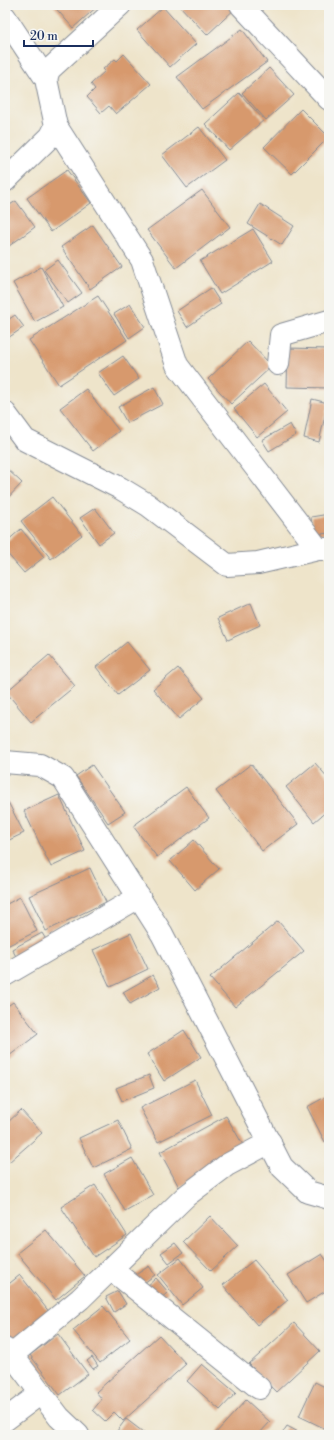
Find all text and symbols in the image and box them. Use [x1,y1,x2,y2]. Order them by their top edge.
scale bar [24,22,93,48]
text: 20 m [30,29,58,44]

